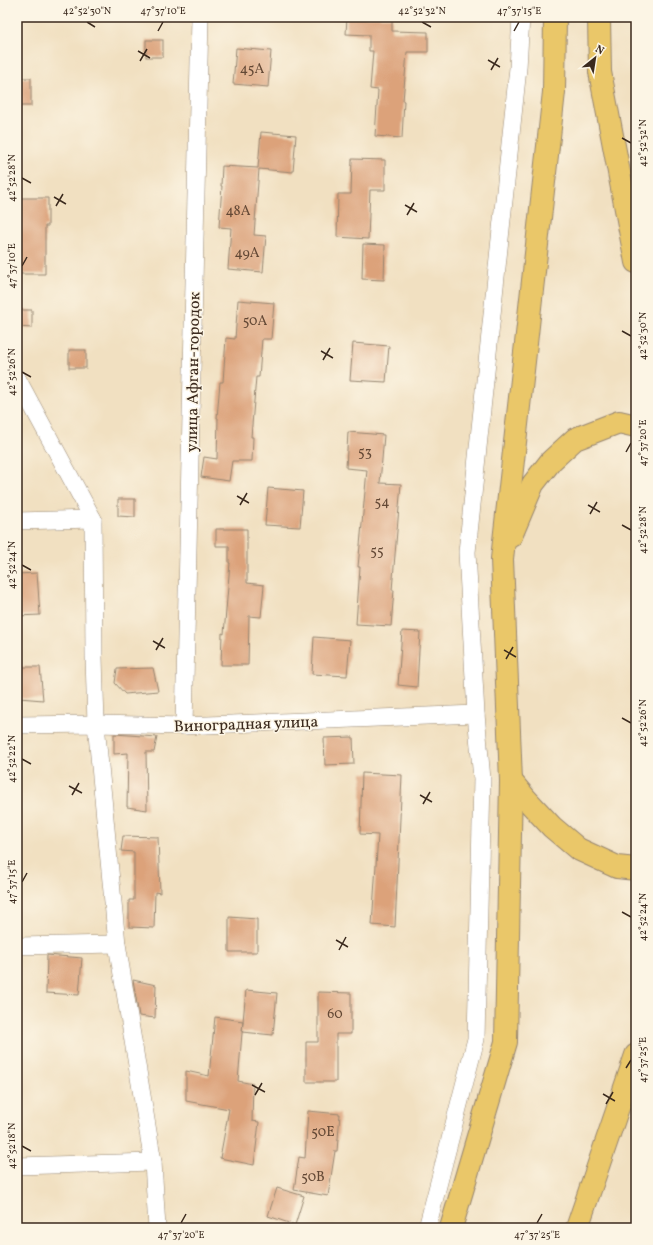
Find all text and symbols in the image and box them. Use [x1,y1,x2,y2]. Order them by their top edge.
text: 42°52'30"N [63,4,112,18]
text: 47°37'10"E [140,4,186,18]
text: 42°52'32"N [398,4,447,18]
text: 47°37'15"E [497,4,541,18]
north arrow [575,38,615,78]
text: N [592,42,606,59]
house number: 45А [240,60,264,79]
text: 42°52'32"N [636,118,650,167]
text: 42°52'28"N [5,153,19,202]
house number: 48А [225,202,251,221]
text: 47°37'10"E [5,243,19,289]
house number: 49А [234,244,260,263]
street label: улица Афган-городок [182,291,206,452]
text: 42°52'30"N [636,311,650,360]
house number: 50А [243,312,268,331]
text: 42°52'26"N [5,347,19,396]
text: 47°37'20"E [636,420,650,466]
house number: 53 [358,443,372,462]
house number: 54 [374,493,390,512]
text: 42°52'28"N [636,505,650,554]
text: 42°52'24"N [5,540,19,589]
house number: 55 [370,542,384,561]
text: 42°52'26"N [636,698,650,747]
street label: Виноградная улица [173,711,319,739]
text: 42°52'22"N [5,734,19,783]
text: 47°37'15"E [5,860,19,904]
text: 42°52'24"N [636,892,650,941]
house number: 60 [327,1005,343,1024]
text: 47°37'25"E [636,1037,650,1083]
text: 42°52'18"N [5,1122,19,1169]
house number: 50Е [311,1123,335,1142]
house number: 50В [301,1168,325,1187]
text: 47°37'20"E [158,1228,204,1242]
text: 47°37'25"E [514,1228,560,1242]

